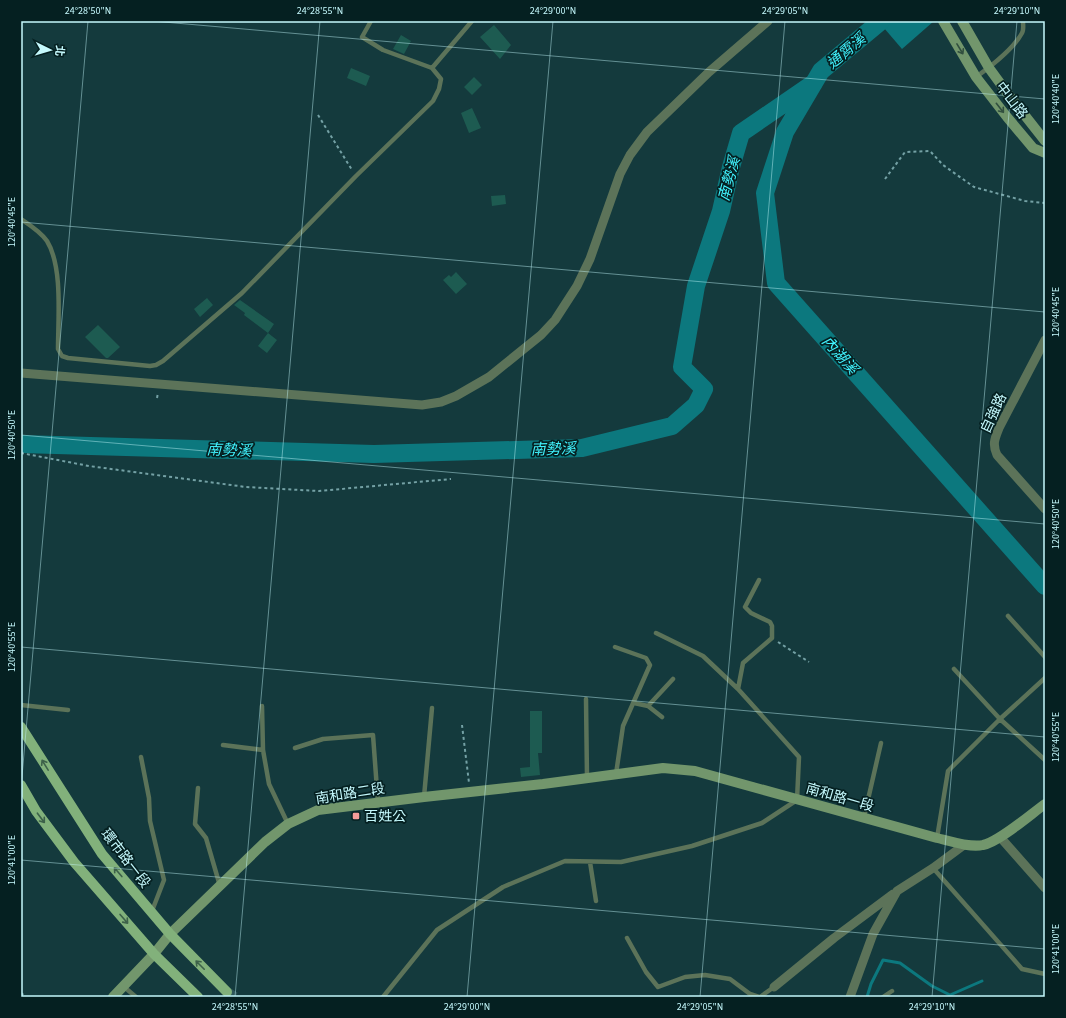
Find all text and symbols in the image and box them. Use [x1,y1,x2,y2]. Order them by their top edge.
text: 24°28'50"N [65,4,111,18]
text: 24°28'55"N [297,4,343,18]
text: 24°29'00"N [530,4,576,18]
text: 24°29'05"N [762,4,808,18]
text: 24°29'10"N [994,4,1040,18]
water label: 通霄溪 [822,28,872,74]
north arrow [30,30,70,70]
one-way arrow [956,43,964,55]
text: 北 [52,45,67,57]
text: 120°40'40"E [1049,74,1063,124]
street label: 中山路 [990,78,1032,123]
one-way arrow [996,102,1004,113]
water label: 南勢溪 [714,153,746,204]
text: 120°40'45"E [5,197,19,247]
text: 120°40'45"E [1049,287,1063,337]
water label: 內湖溪 [817,332,864,381]
street label: 自強路 [976,390,1012,437]
text: 120°40'50"E [5,410,19,460]
water label: 南勢溪 [530,438,578,461]
water label: 南勢溪 [206,439,254,462]
text: 120°40'50"E [1049,499,1063,549]
text: 120°40'55"E [5,622,19,672]
text: 120°40'55"E [1049,712,1063,762]
one-way arrow [41,760,49,771]
street label: 南和路二段 [314,779,386,809]
street label: 南和路一段 [803,779,876,817]
place label: 百姓公 [364,807,406,827]
marker: 百姓公 [351,811,361,821]
one-way arrow [37,813,46,824]
street label: 環市路一段 [96,825,155,892]
text: 120°41'00"E [5,835,19,885]
one-way arrow [113,867,122,877]
one-way arrow [119,913,128,923]
text: 120°41'00"E [1049,924,1063,974]
one-way arrow [195,960,205,970]
text: 24°28'55"N [212,1000,258,1014]
text: 24°29'00"N [444,1000,490,1014]
text: 24°29'05"N [677,1000,723,1014]
text: 24°29'10"N [909,1000,955,1014]

